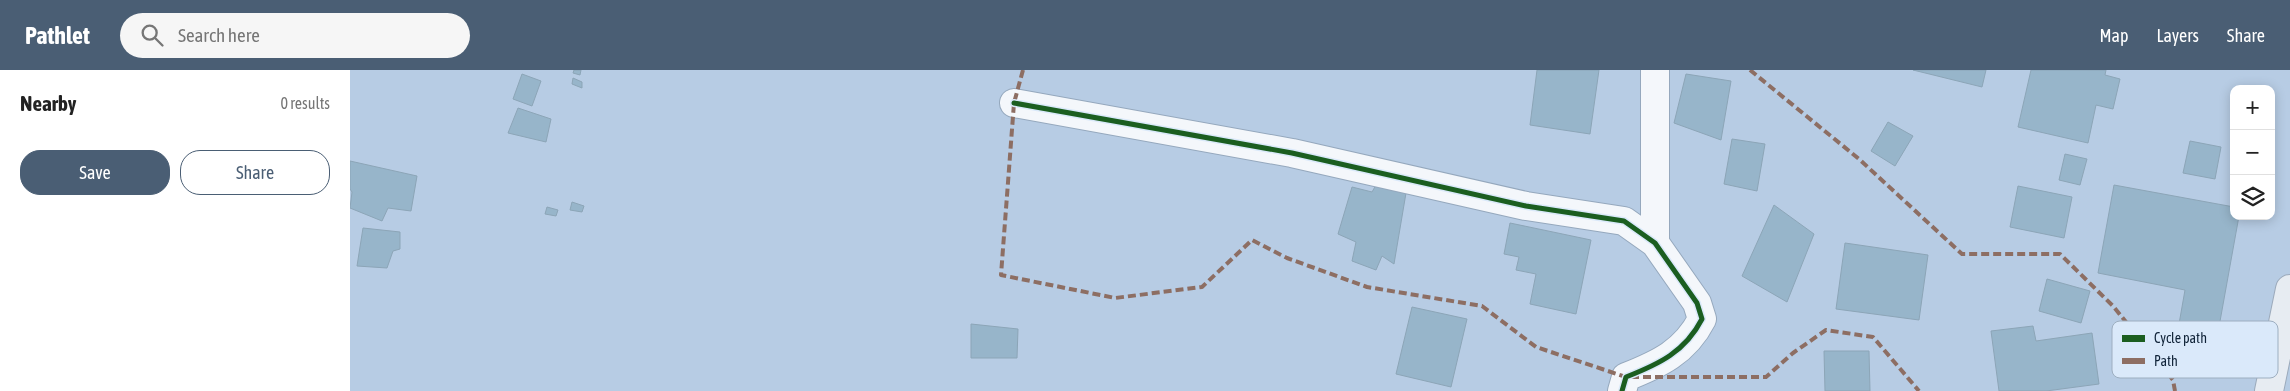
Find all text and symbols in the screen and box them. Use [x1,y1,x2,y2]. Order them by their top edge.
search box [120,13,470,58]
icon: search [138,21,166,49]
text: Pathlet [25,22,90,49]
text: Search here [178,24,260,46]
text: Map [2099,25,2128,46]
text: Layers [2156,25,2199,46]
text: Share [2227,25,2265,46]
map controls [2230,85,2275,220]
button: + [2230,85,2275,130]
text: Nearby [20,91,76,115]
text: 0 results [280,94,330,112]
button: − [2230,130,2275,175]
button: Save [20,150,170,195]
button: Share [180,150,330,195]
button: layers [2230,175,2275,220]
legend [2112,321,2278,378]
text: Cycle path [2154,330,2207,346]
text: Path [2154,353,2178,369]

